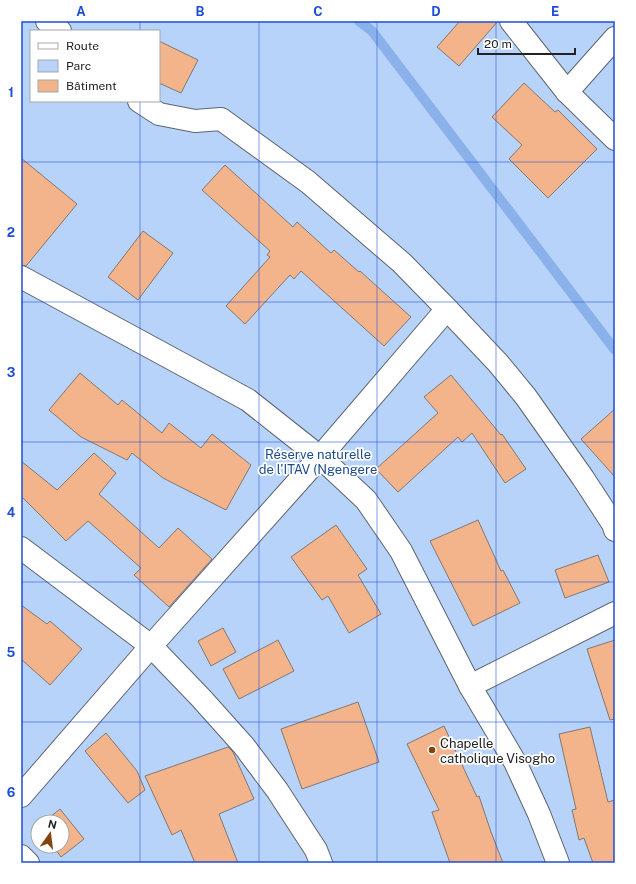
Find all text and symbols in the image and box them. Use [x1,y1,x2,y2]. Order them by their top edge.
text: A [76,4,86,19]
text: B [196,4,205,19]
text: C [313,4,323,19]
text: D [431,4,441,19]
text: E [551,4,559,19]
legend [30,30,160,102]
scale bar [478,30,575,56]
text: 20 m [484,37,512,51]
text: Route [66,39,99,53]
text: Parc [66,59,91,73]
text: Bâtiment [66,79,117,93]
text: 1 [8,85,14,100]
text: 2 [7,225,15,240]
text: 3 [7,365,16,380]
park label: Réserve naturelle de l'ITAV (Ngengere [259,447,377,477]
text: 4 [7,505,16,520]
text: 5 [7,645,16,660]
place label: Chapelle catholique Visogho [440,736,555,766]
marker: Chapelle catholique Visogho [427,745,437,755]
text: 6 [7,785,16,800]
north arrow [30,814,70,854]
text: N [47,817,58,831]

